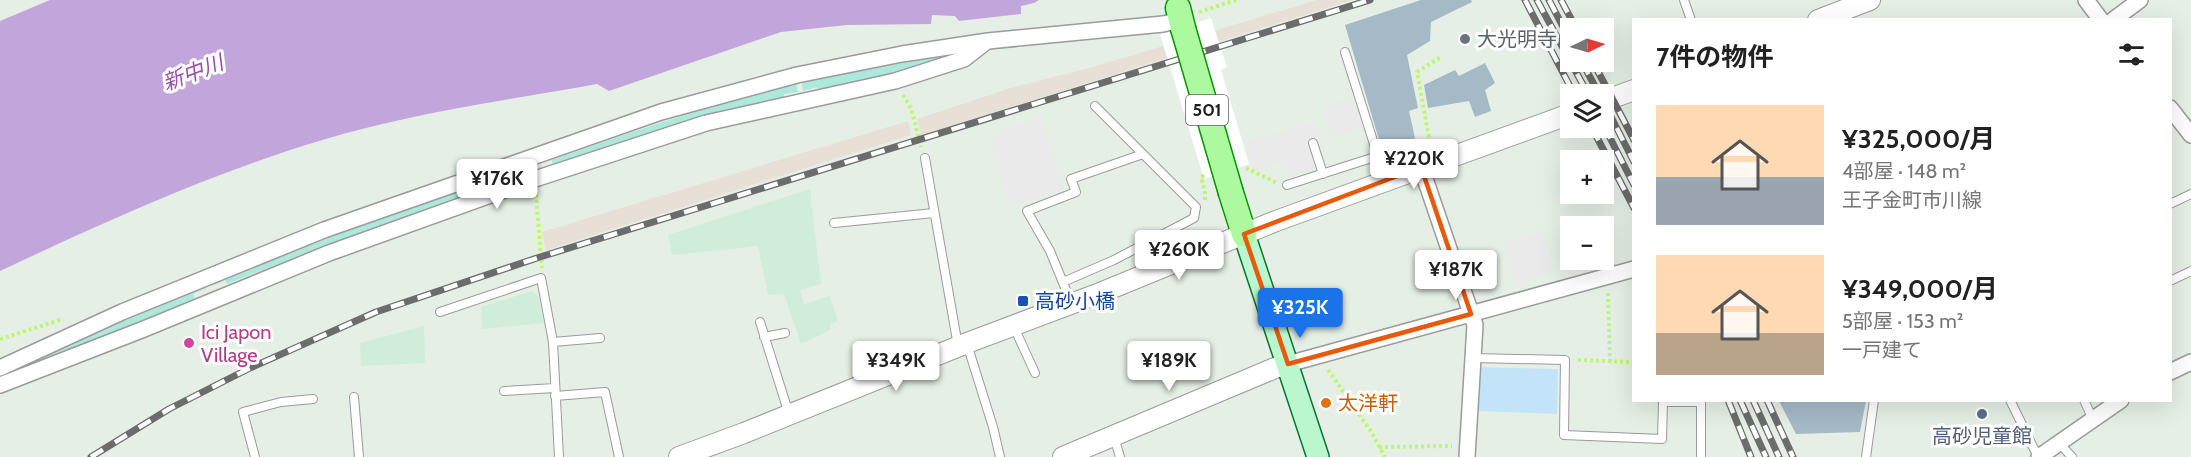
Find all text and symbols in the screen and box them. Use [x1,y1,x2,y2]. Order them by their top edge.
north arrow [1560,18,1614,72]
map controls [1560,18,1614,270]
place label: 大光明寺 [1477,27,1557,51]
marker: 大光明寺 [1458,32,1472,46]
icon: filters [2115,38,2148,71]
text: 7件の物件 [1656,41,1773,73]
water label: 新中川 [159,49,229,95]
button: layers [1560,84,1614,138]
road number: 501 [1186,95,1228,125]
text: ¥325,000/月 [1842,123,1995,155]
icon: home [1704,129,1776,201]
pin: ¥220K [1372,139,1456,190]
text: ¥220K [1384,146,1444,170]
button: + [1560,150,1614,204]
pin: ¥176K [455,159,539,210]
text: 4部屋 · 148 m² [1842,159,1966,183]
text: ¥176K [471,166,524,190]
text: 王子金町市川線 [1842,188,1982,212]
button: − [1560,216,1614,270]
pin: ¥260K [1137,230,1221,281]
text: ¥260K [1149,237,1209,261]
pin: ¥187K [1414,250,1498,301]
text: ¥187K [1429,257,1483,281]
text: ¥349,000/月 [1842,273,1998,305]
icon: home [1704,279,1776,351]
pin: ¥325K [1258,288,1342,339]
place label: 高砂小橋 [1035,289,1115,313]
marker: 高砂小橋 [1016,294,1030,308]
text: ¥325K [1272,295,1328,319]
text: 5部屋 · 153 m² [1842,309,1963,333]
place label: Ici Japon Village [201,320,271,367]
marker: Ici Japon Village [182,336,196,350]
text: 一戸建て [1842,338,1922,362]
pin: ¥349K [854,341,938,392]
pin: ¥189K [1127,341,1211,392]
text: ¥349K [866,348,926,372]
text: ¥189K [1141,348,1197,372]
place label: 太洋軒 [1338,391,1398,415]
marker: 太洋軒 [1319,396,1333,410]
marker: 高砂児童館 [1975,407,1989,421]
place label: 高砂児童館 [1932,424,2032,448]

